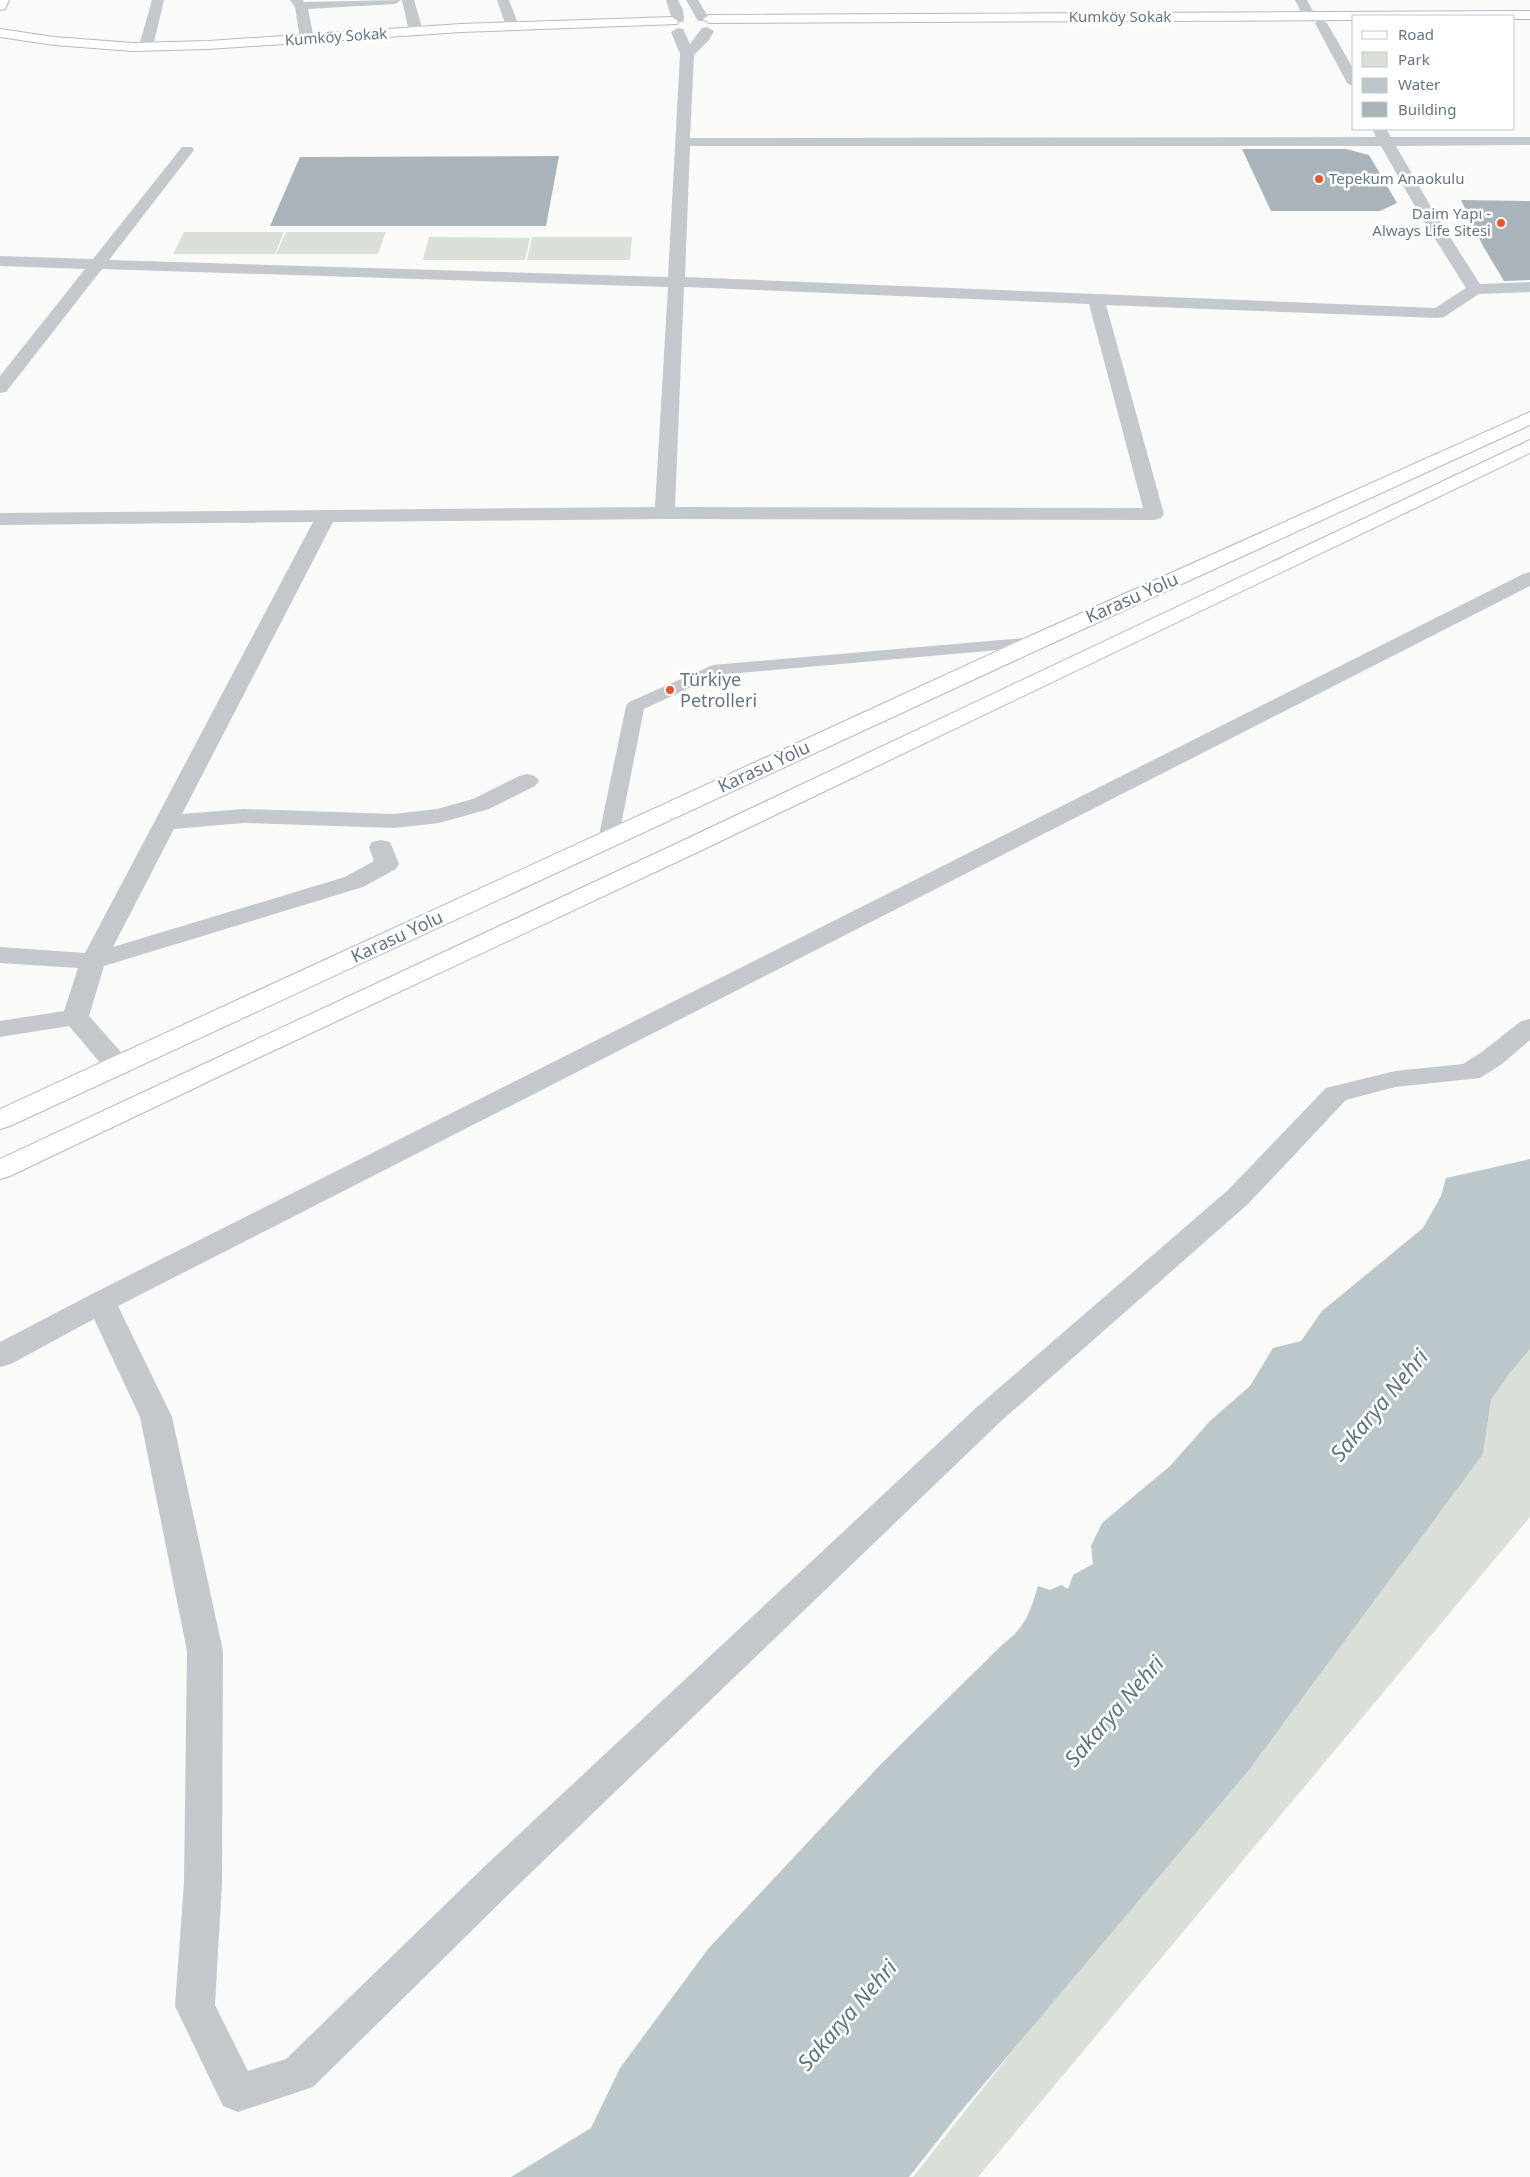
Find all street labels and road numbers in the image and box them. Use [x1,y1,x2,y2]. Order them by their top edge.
street label: Kumköy Sokak [1069,6,1171,26]
street label: Kumköy Sokak [284,22,388,50]
street label: Karasu Yolu [1082,566,1182,628]
street label: Karasu Yolu [714,734,813,798]
street label: Karasu Yolu [347,904,446,968]

